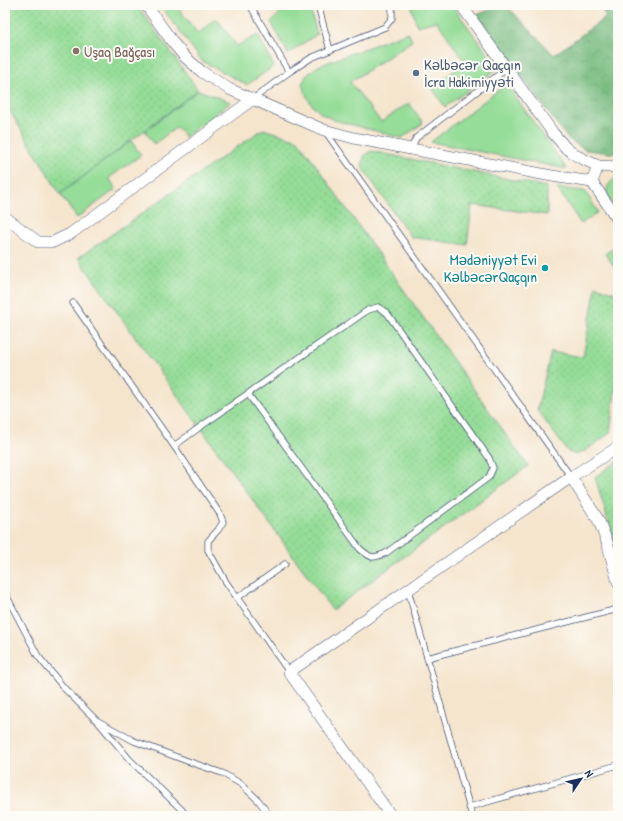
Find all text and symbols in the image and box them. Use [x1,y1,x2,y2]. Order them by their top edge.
place label: Uşaq Bağçası [84,41,155,62]
marker: Uşaq Bağçası [71,46,81,56]
place label: Kəlbəcər Qaçqın İcra Hakimiyyəti [424,54,521,92]
marker: Kəlbəcər Qaçqın İcra Hakimiyyəti [411,68,421,78]
place label: Mədəniyyət Evi KəlbəcərQaçqın [444,249,537,287]
marker: Mədəniyyət Evi KəlbəcərQaçqın [540,263,550,273]
north arrow [561,759,601,799]
text: N [582,767,597,780]

